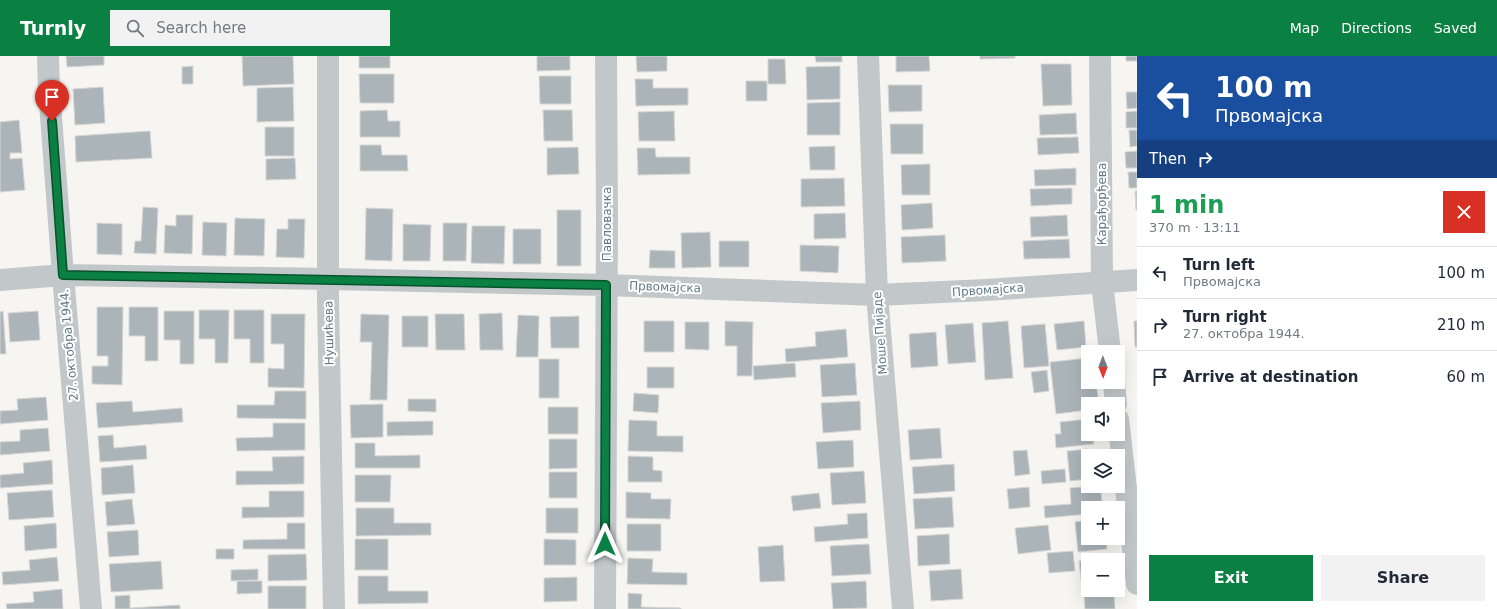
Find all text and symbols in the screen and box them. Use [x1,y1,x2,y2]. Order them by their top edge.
search box [110,10,390,46]
text: Turnly [20,17,86,39]
icon: search [124,17,146,39]
text: Search here [156,19,246,37]
text: Map [1290,20,1319,36]
text: Directions [1341,20,1412,36]
text: Saved [1434,20,1477,36]
text: 100 m [1215,71,1312,104]
icon: left [1149,72,1201,124]
pin [35,80,69,121]
icon: arrive [41,86,63,108]
text: Првомајска [1215,105,1323,126]
icon: right [1194,148,1216,170]
text: Then [1149,150,1186,168]
street label: Карађорђева [1095,163,1109,245]
street label: Павловачка [600,187,614,261]
text: 1 min [1149,191,1224,219]
button: close [1443,191,1485,233]
text: 370 m · 13:11 [1149,220,1240,235]
text: Turn left [1183,256,1255,274]
icon: left [1149,262,1171,284]
text: 100 m [1437,264,1485,282]
text: Првомајска [1183,274,1261,289]
street label: Првомајска [629,279,701,295]
street label: Првомајска [952,281,1024,299]
street label: 27. октобра 1944. [57,288,81,402]
street label: Моше Пијаде [870,291,890,375]
street label: Нушићева [321,301,337,365]
text: Turn right [1183,308,1267,326]
icon: right [1149,314,1171,336]
text: 210 m [1437,316,1485,334]
text: 27. октобра 1944. [1183,326,1305,341]
north arrow [1081,345,1125,389]
map controls [1081,345,1125,597]
icon: arrive [1149,366,1171,388]
text: Arrive at destination [1183,368,1358,386]
text: 60 m [1447,368,1485,386]
button: sound [1081,397,1125,441]
button: layers [1081,449,1125,493]
button: + [1081,501,1125,545]
position arrow [584,523,626,565]
button: − [1081,553,1125,597]
button: Exit [1149,555,1313,601]
button: Share [1321,555,1485,601]

